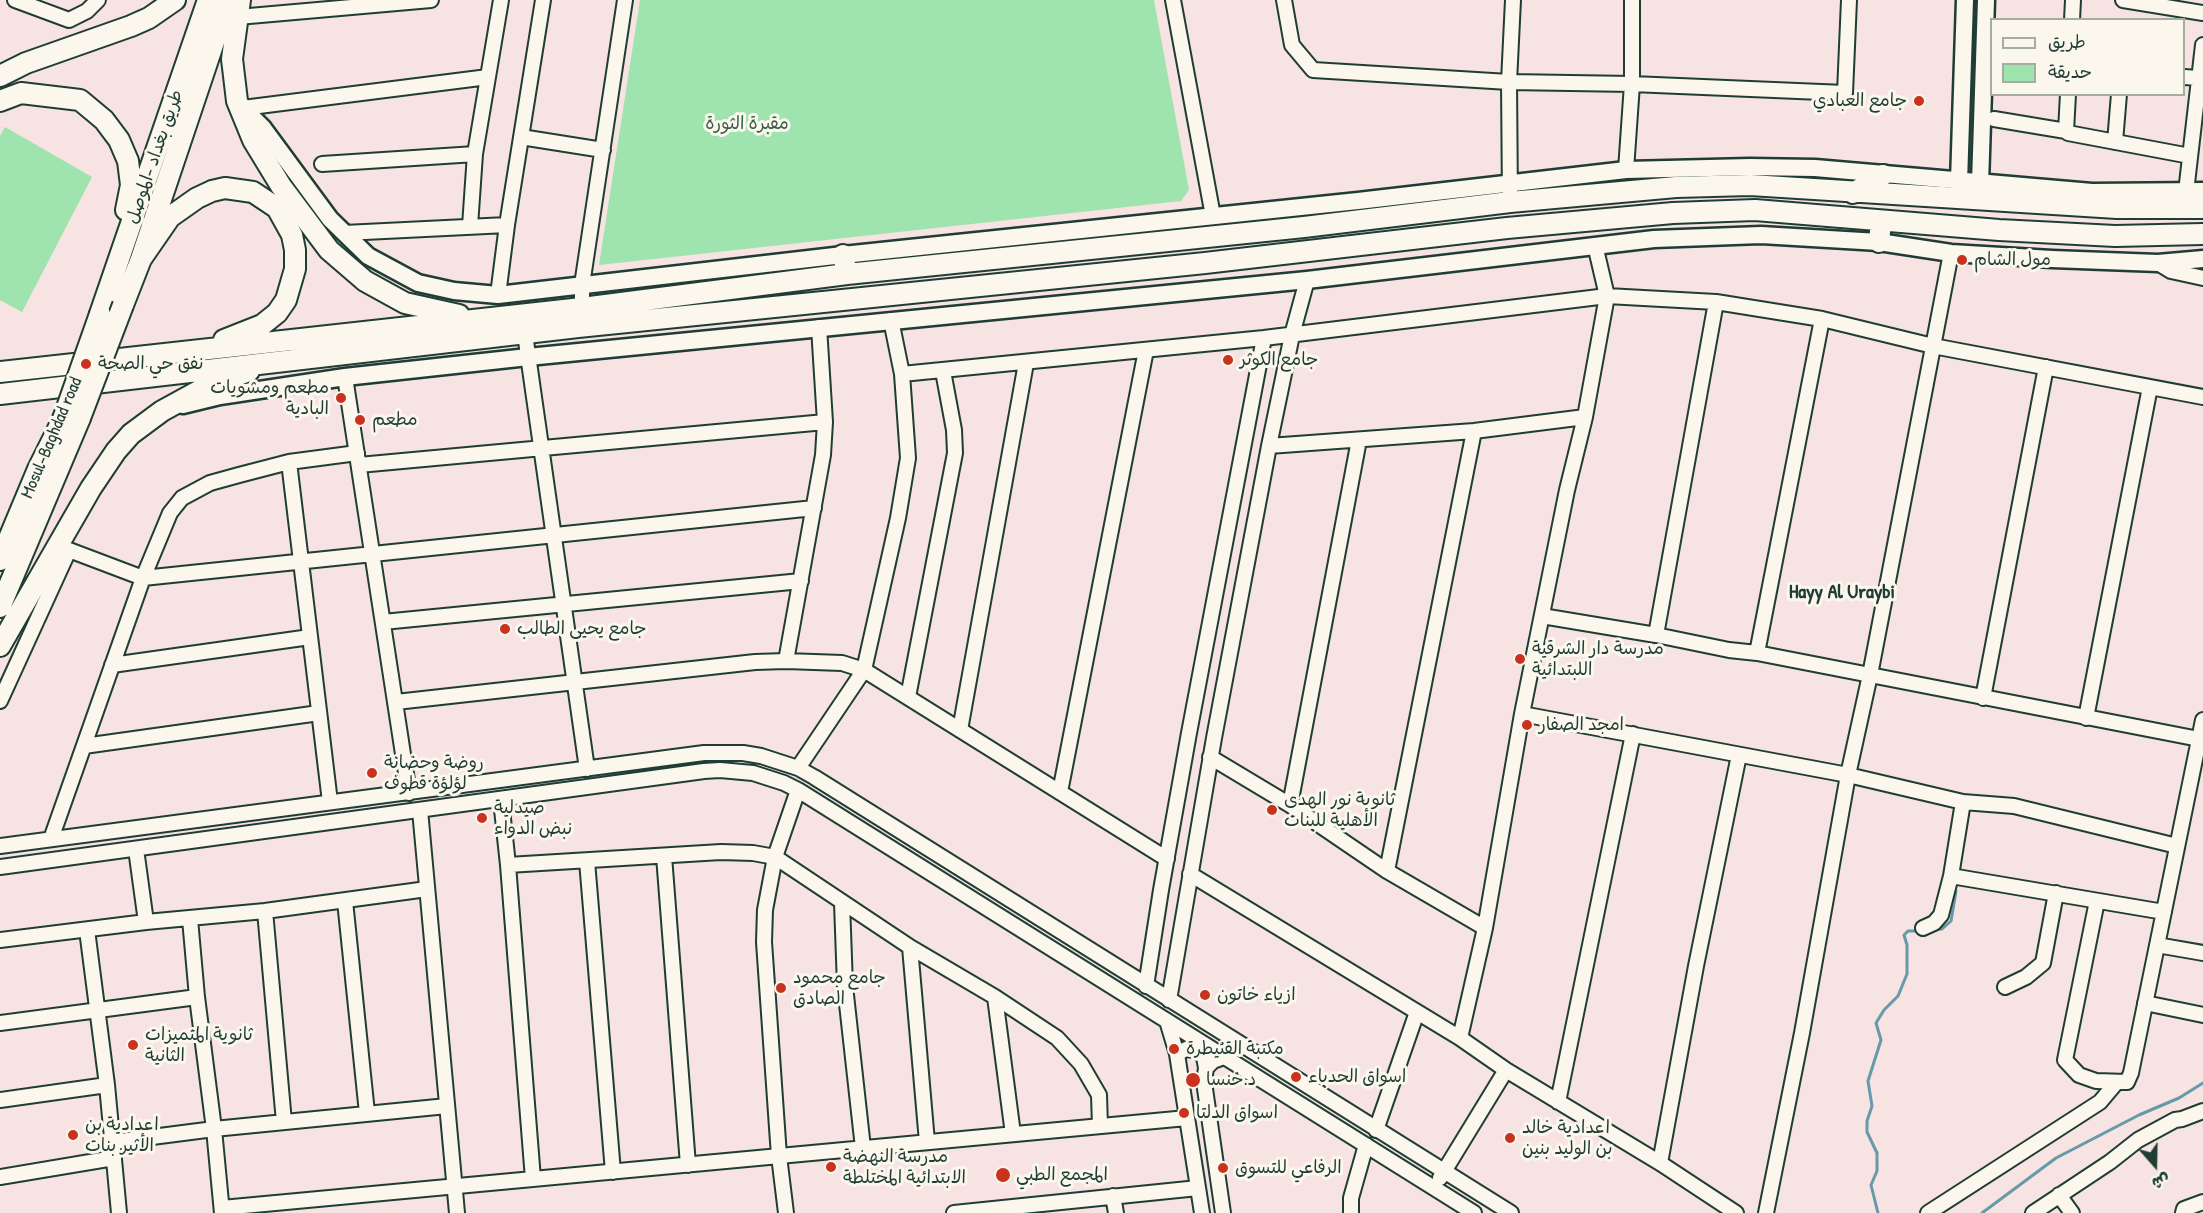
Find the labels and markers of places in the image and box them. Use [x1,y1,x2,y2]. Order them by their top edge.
place label: جامع العبادي [1813,90,1907,112]
marker: جامع العبادي [1912,94,1926,108]
place label: مول الشام [1974,249,2051,271]
marker: مول الشام [1955,253,1969,267]
place label: جامع الكوثر [1240,349,1318,371]
place label: نفق حي الصحة [98,353,203,375]
marker: جامع الكوثر [1221,353,1235,367]
marker: نفق حي الصحة [79,357,93,371]
place label: مطعم ومشويات البادية [210,377,329,420]
marker: مطعم ومشويات البادية [334,391,348,405]
place label: مطعم [372,409,418,431]
marker: مطعم [353,413,367,427]
place label: جامع يحيى الطالب [517,618,647,640]
marker: جامع يحيى الطالب [498,622,512,636]
place label: مدرسة دار الشرقية اللبتدائية [1532,638,1664,680]
marker: مدرسة دار الشرقية اللبتدائية [1513,652,1527,666]
place label: امجد الصفار [1539,714,1624,736]
marker: امجد الصفار [1520,718,1534,732]
place label: روضة وحضانة لؤلؤة قطوف [384,752,484,795]
marker: روضة وحضانة لؤلؤة قطوف [365,766,379,780]
place label: ثانوية نور الهدى الأهلية للبنات [1284,789,1395,832]
place label: صيدلية نبض الدواء [494,797,572,840]
marker: ثانوية نور الهدى الأهلية للبنات [1265,803,1279,817]
marker: صيدلية نبض الدواء [475,811,489,825]
place label: جامع محمود الصادق [793,967,886,1010]
marker: جامع محمود الصادق [774,981,788,995]
place label: ازياء خاتون [1217,984,1296,1006]
marker: ازياء خاتون [1198,988,1212,1002]
place label: ثانوية المتميزات الثانية [145,1024,253,1066]
marker: ثانوية المتميزات الثانية [126,1038,140,1052]
place label: مكتبة القنيطرة [1186,1038,1284,1060]
marker: مكتبة القنيطرة [1167,1042,1181,1056]
place label: اسواق الحدباء [1308,1066,1406,1088]
place label: د.خنسا [1206,1069,1256,1091]
marker: اسواق الحدباء [1289,1070,1303,1084]
marker: د.خنسا [1184,1071,1202,1089]
place label: اسواق الدلتا [1196,1102,1278,1124]
marker: اسواق الدلتا [1177,1106,1191,1120]
place label: اعدادية بن الأثير بنات [85,1114,159,1156]
place label: اعدادية خالد بن الوليد بنين [1522,1117,1613,1160]
marker: اعدادية بن الأثير بنات [66,1128,80,1142]
marker: اعدادية خالد بن الوليد بنين [1503,1131,1517,1145]
place label: مدرسة النهضة الابتدائية المختلطة [843,1146,966,1188]
place label: الرفاعي للتسوق [1235,1157,1342,1179]
marker: مدرسة النهضة الابتدائية المختلطة [824,1160,838,1174]
marker: الرفاعي للتسوق [1216,1161,1230,1175]
place label: المجمع الطبي [1016,1164,1108,1186]
marker: المجمع الطبي [994,1166,1012,1184]

